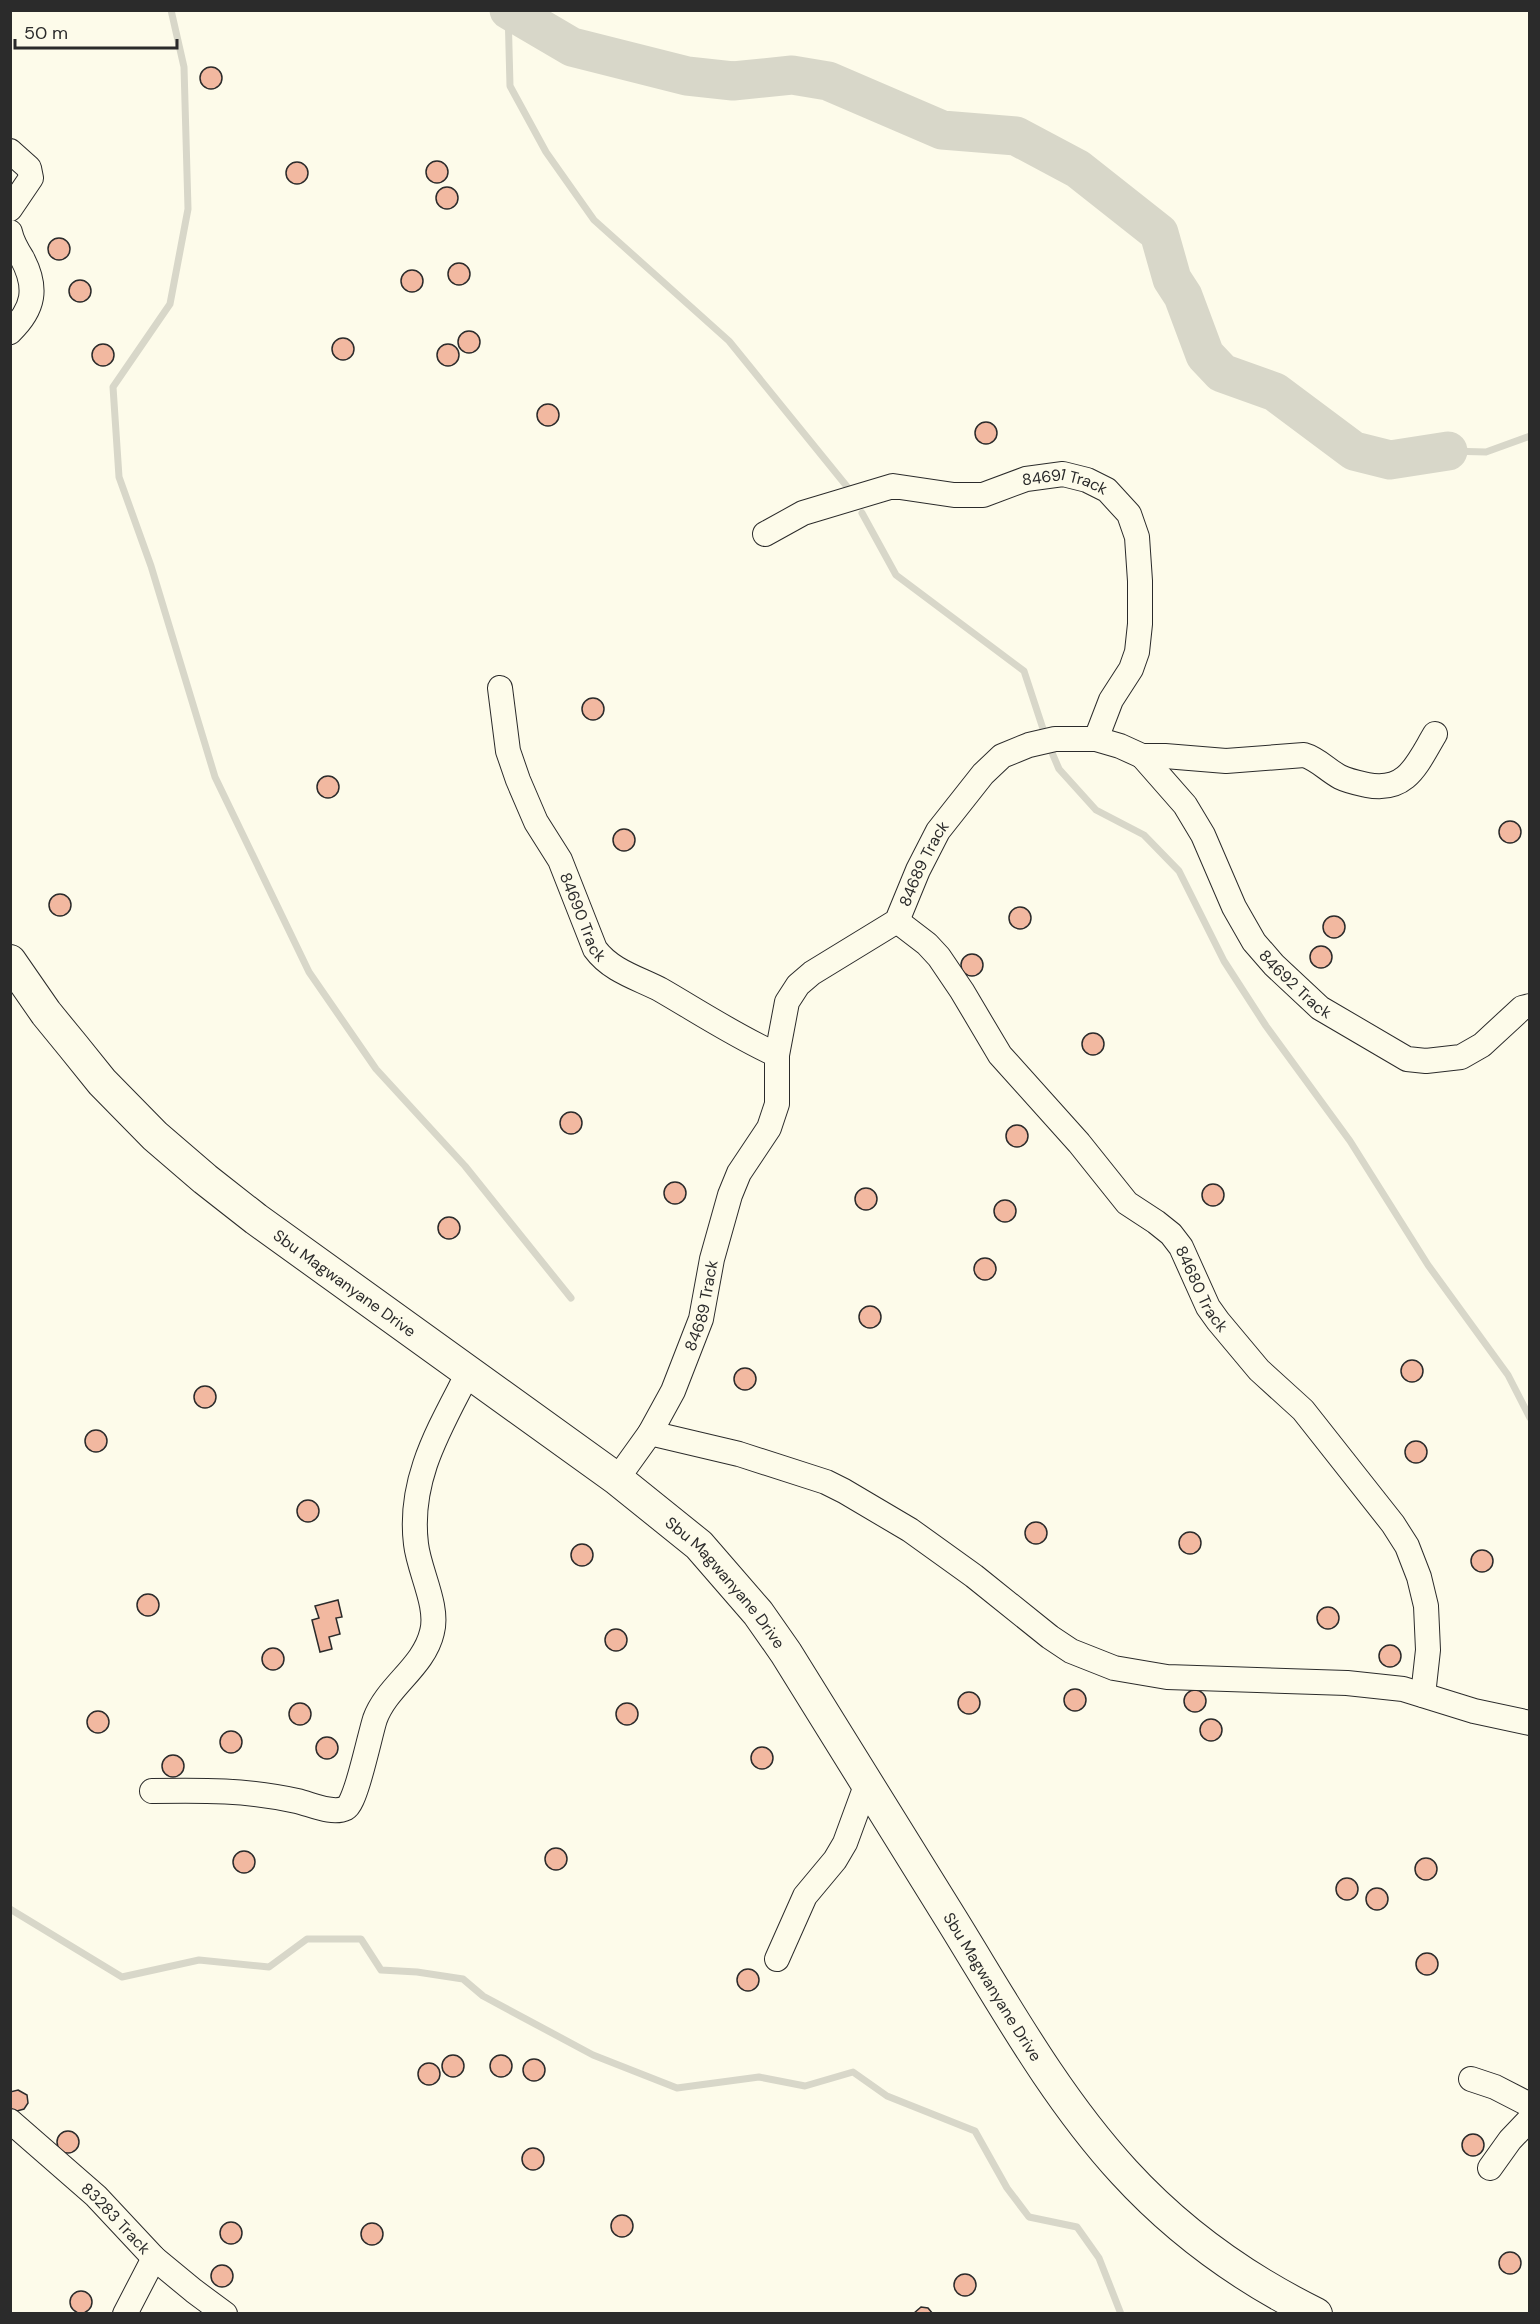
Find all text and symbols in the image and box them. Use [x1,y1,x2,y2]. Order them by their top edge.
scale bar [15,12,177,50]
text: 50 m [24,21,68,45]
street label: 84691 Track [1021,463,1111,499]
street label: 84689 Track [894,816,953,909]
street label: 84690 Track [555,869,611,966]
street label: 84692 Track [1255,945,1336,1023]
street label: Sbu Magwanyane Drive [269,1224,420,1341]
street label: 84680 Track [1171,1242,1233,1336]
street label: 84689 Track [679,1258,722,1354]
street label: Sbu Magwanyane Drive [661,1512,790,1652]
street label: Sbu Magwanyane Drive [939,1908,1047,2065]
street label: 83283 Track [77,2178,155,2258]

